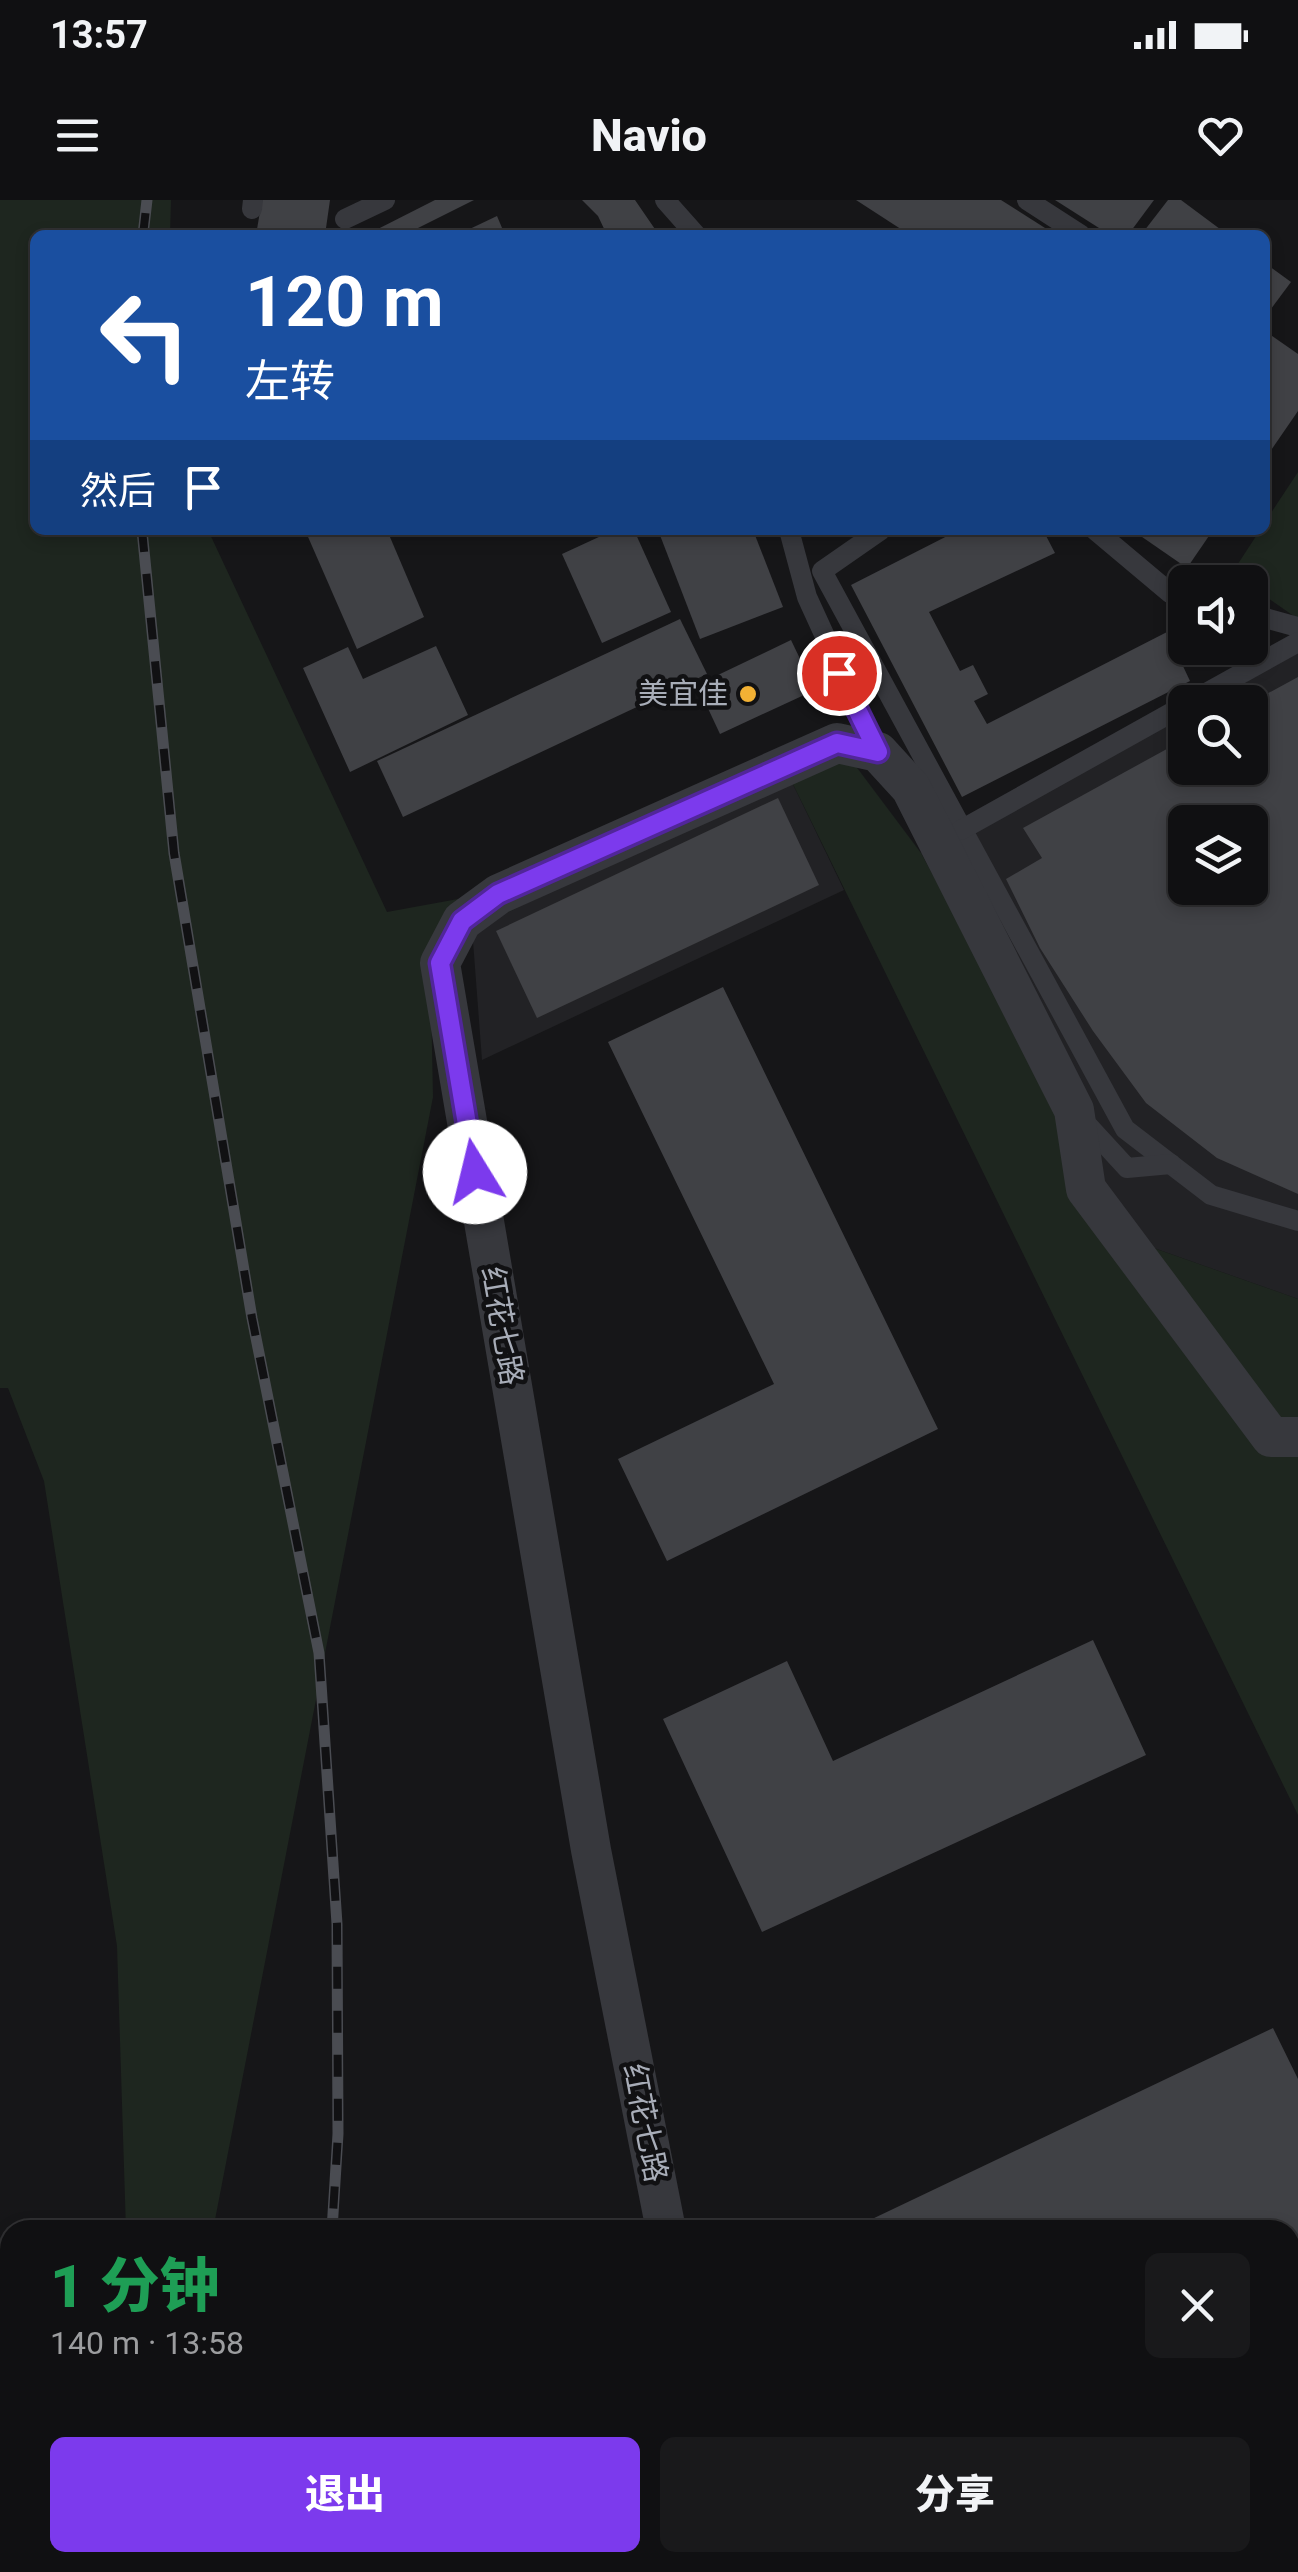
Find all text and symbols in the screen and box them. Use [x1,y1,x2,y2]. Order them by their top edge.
text: 13:57 [50,13,148,57]
icon: menu [50,108,105,163]
icon: heart [1193,108,1248,163]
text: Navio [591,109,707,162]
text: 120 m [245,261,444,343]
icon: left [80,270,210,400]
text: 左转 [245,355,335,408]
icon: arrive [176,460,231,515]
text: 然后 [80,469,156,513]
map controls [1168,565,1268,905]
button: sound [1168,565,1268,665]
pin [797,631,882,716]
icon: arrive [812,646,867,701]
place label: 美宜佳 [638,676,728,711]
marker: 美宜佳 [737,683,759,705]
button: search [1168,685,1268,785]
button: layers [1168,805,1268,905]
position arrow [423,1120,527,1224]
street label: 红花七路 [475,1264,530,1388]
street label: 红花七路 [617,2061,674,2185]
text: 1 分钟 [50,2251,220,2322]
button: close [1145,2253,1250,2358]
text: 140 m · 13:58 [50,2324,244,2362]
button: 退出 [50,2437,640,2552]
button: 分享 [660,2437,1250,2552]

